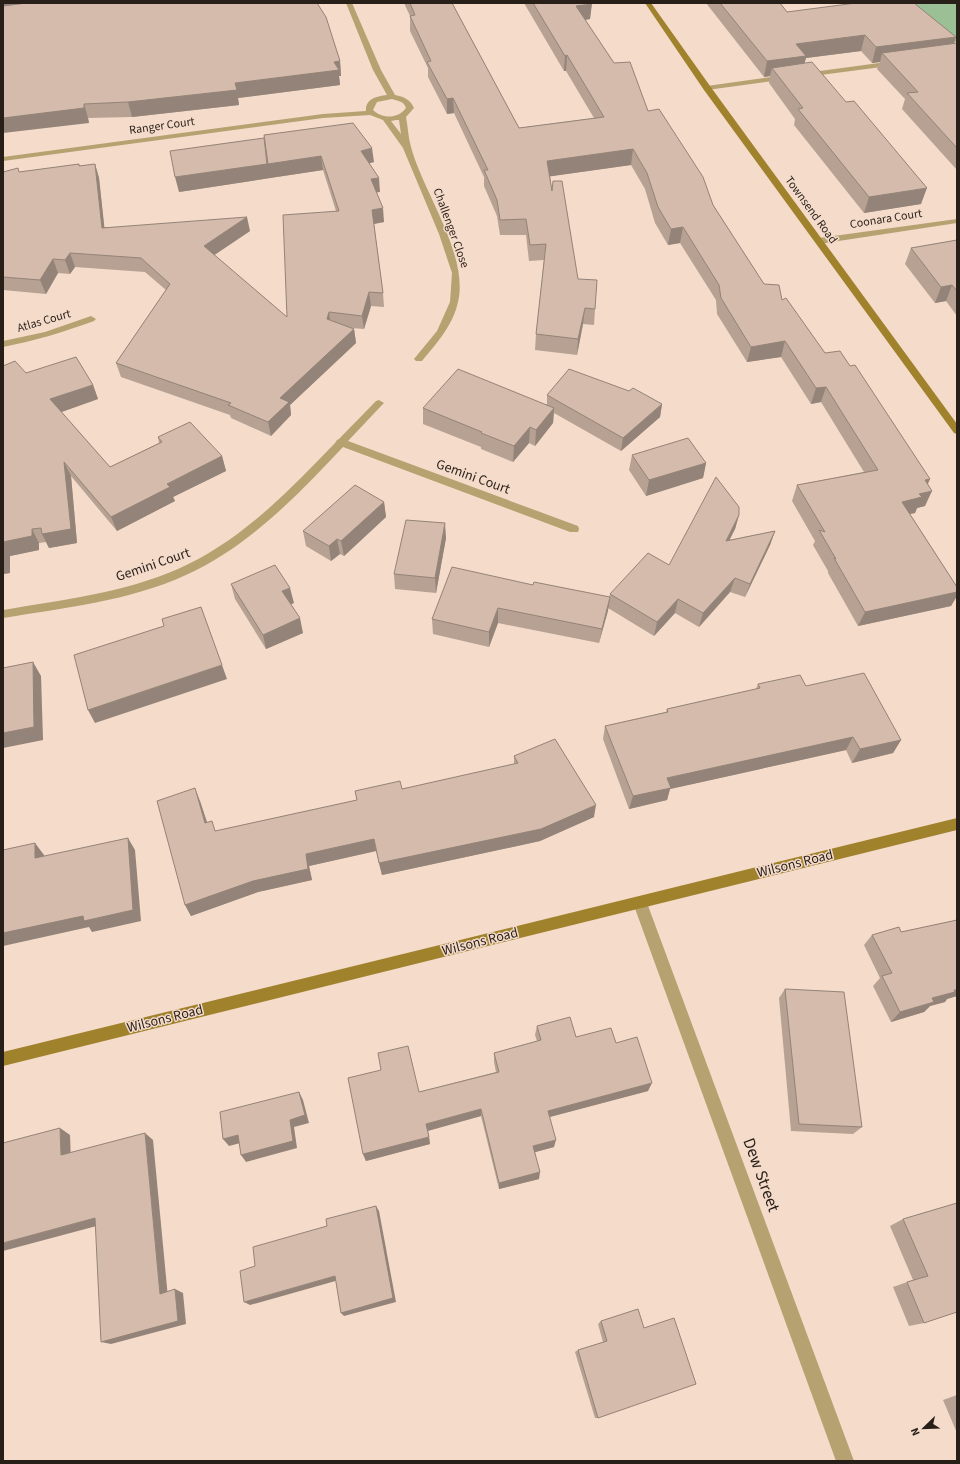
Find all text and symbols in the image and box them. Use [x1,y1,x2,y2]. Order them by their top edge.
street label: Ranger Court [128,113,196,139]
street label: Townsend Road [781,173,841,247]
street label: Challenger Close [429,186,473,270]
street label: Coonara Court [849,205,923,233]
street label: Atlas Court [15,305,73,337]
street label: Gemini Court [433,454,513,500]
street label: Gemini Court [113,543,193,587]
street label: Wilsons Road [755,845,835,883]
street label: Wilsons Road [440,923,520,961]
street label: Wilsons Road [125,1000,205,1038]
street label: Dew Street [737,1135,786,1216]
north arrow [904,1408,944,1448]
text: N [907,1425,924,1438]

